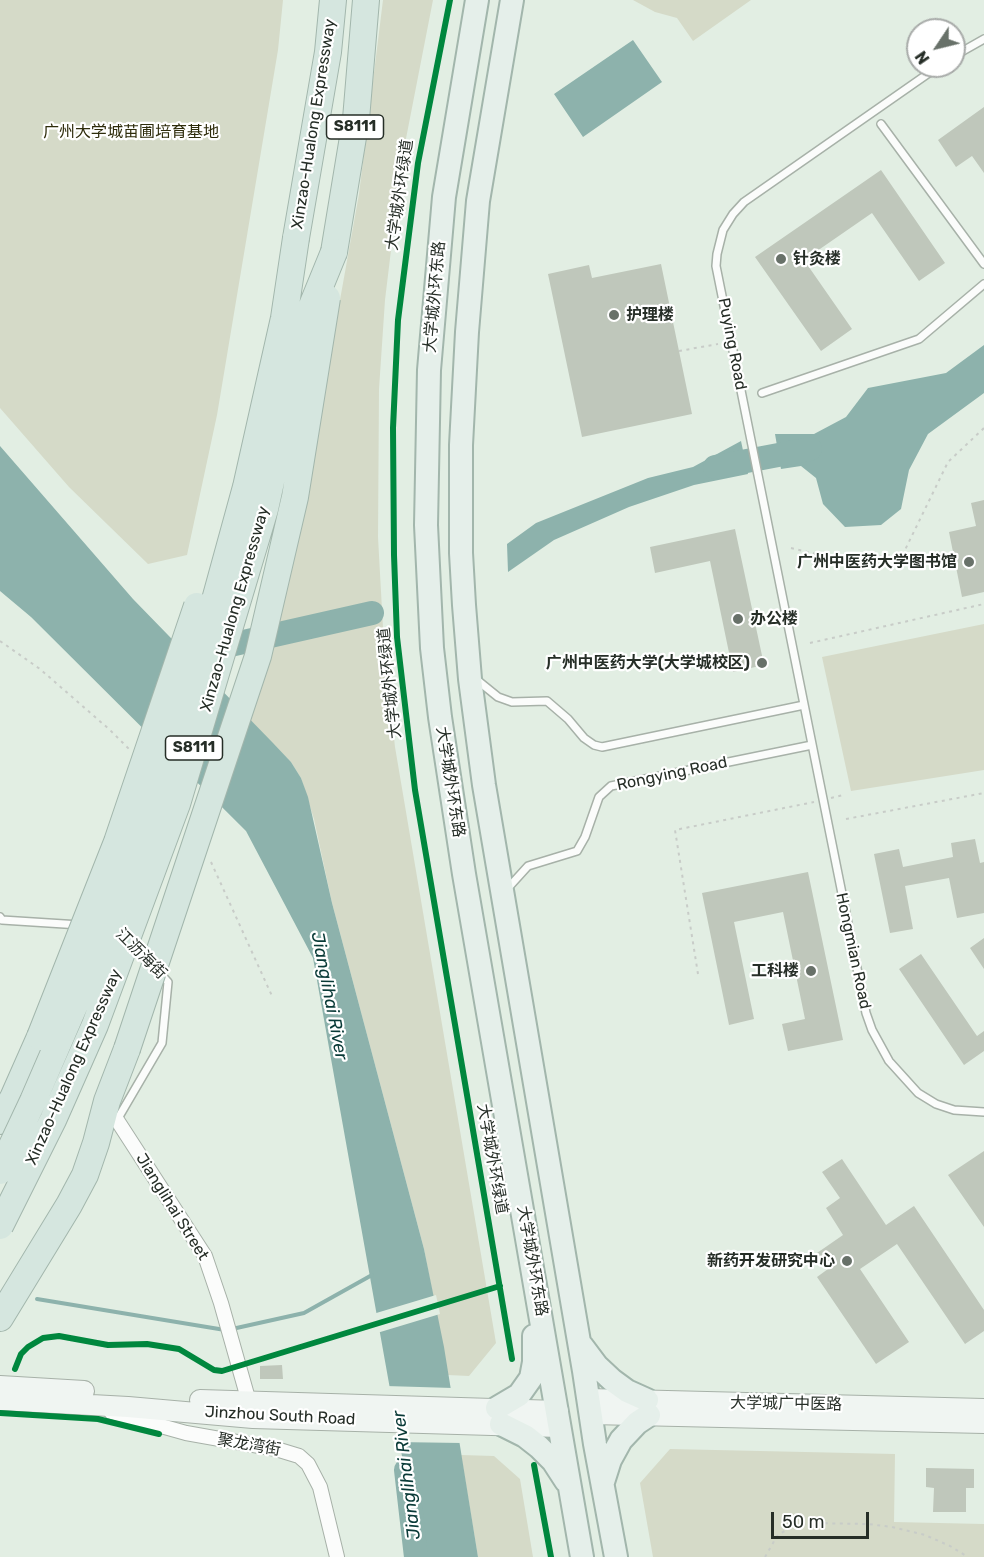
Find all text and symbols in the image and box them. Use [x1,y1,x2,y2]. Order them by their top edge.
street label: Xinzao-Hualong Expressway [288,18,340,230]
north arrow [906,18,966,78]
text: N [911,47,934,68]
road number: S8111 [326,115,384,139]
park label: 广州大学城苗圃培育基地 [43,122,219,142]
street label: 大学城外环绿道 [383,138,417,252]
street label: 大学城外环东路 [421,240,449,354]
place label: 针灸楼 [793,249,841,269]
marker: 针灸楼 [774,252,788,266]
street label: Puying Road [714,296,750,392]
place label: 护理楼 [626,305,674,325]
marker: 护理楼 [607,308,621,322]
street label: Xinzao-Hualong Expressway [196,504,274,714]
place label: 广州中医药大学图书馆 [797,552,957,572]
marker: 广州中医药大学图书馆 [962,555,976,569]
place label: 办公楼 [750,609,798,629]
marker: 办公楼 [731,612,745,626]
street label: 大学城外环绿道 [375,626,405,740]
place label: 广州中医药大学(大学城校区) [546,653,750,673]
marker: 广州中医药大学(大学城校区) [755,656,769,670]
street label: 大学城外环东路 [432,725,468,839]
road number: S8111 [166,736,222,760]
street label: Rongying Road [615,753,729,795]
street label: Hongmian Road [831,891,875,1011]
street label: 江沥海街 [112,925,170,983]
water label: Jianglihai River [306,930,352,1062]
place label: 工科楼 [751,961,799,981]
marker: 工科楼 [804,964,818,978]
street label: Xinzao-Hualong Expressway [22,966,126,1168]
street label: 大学城外环绿道 [473,1102,511,1216]
street label: Jianglihai Street [131,1150,213,1264]
street label: 大学城外环东路 [513,1204,551,1318]
place label: 新药开发研究中心 [707,1251,835,1271]
marker: 新药开发研究中心 [840,1254,854,1268]
street label: 大学城广中医路 [730,1393,842,1415]
street label: Jinzhou South Road [204,1402,356,1430]
water label: Jianglihai River [388,1409,426,1541]
street label: 聚龙湾街 [216,1430,282,1460]
scale bar [774,1500,872,1538]
text: 50 m [782,1511,825,1533]

